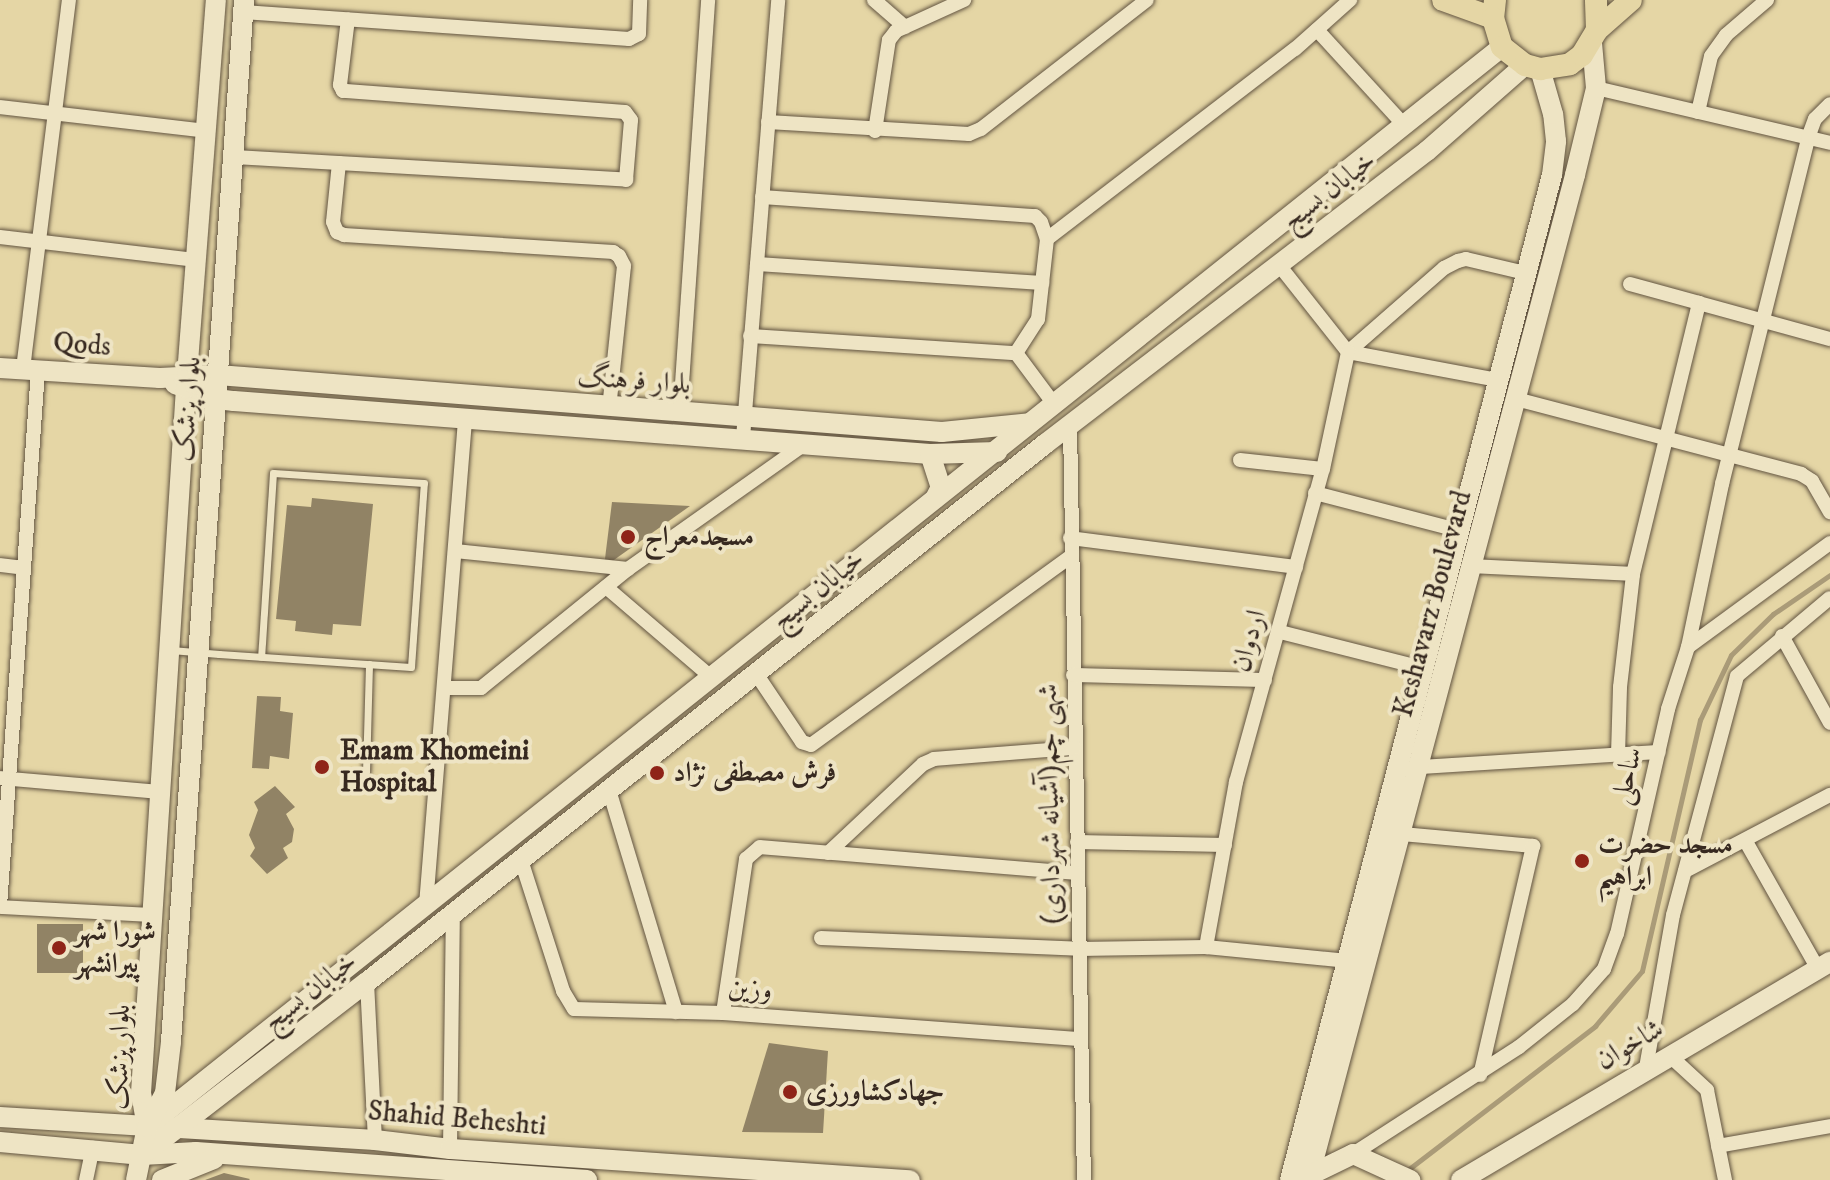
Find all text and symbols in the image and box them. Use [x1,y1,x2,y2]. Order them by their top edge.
street label: خیابان بسیج [1275,144,1383,238]
street label: Qods [52,326,112,364]
street label: بلوار پزشک [168,355,208,463]
street label: بلوار فرهنگ [576,360,692,402]
street label: Keshavarz Boulevard [1387,487,1479,721]
place label: مسجدمعراج [644,520,754,554]
marker: مسجدمعراج [619,528,637,546]
street label: خیابان بسیج [765,542,871,638]
street label: اردوان [1224,606,1274,676]
street label: شهی چم(آشیانه شهرداری) [1031,683,1069,925]
place label: Emam Khomeini Hospital [340,734,529,800]
street label: ساحلی [1604,744,1650,808]
marker: Emam Khomeini Hospital [311,756,333,778]
place label: فرش مصطفی نژاد [673,756,837,790]
marker: فرش مصطفی نژاد [648,764,666,782]
place label: مسجد حضرت ابراهیم [1598,828,1733,894]
marker: مسجد حضرت ابراهیم [1573,852,1591,870]
place label: شورا شهر پیرانشهر [75,915,156,981]
marker: شورا شهر پیرانشهر [50,939,68,957]
street label: خیابان بسیج [256,945,364,1039]
street label: وزین [727,971,773,1007]
street label: بلوار پزشک [102,1004,138,1110]
street label: شاخوان [1590,1012,1670,1078]
place label: جهادکشاورزی [806,1075,945,1109]
marker: جهادکشاورزی [781,1083,799,1101]
street label: Shahid Beheshti [367,1094,547,1144]

